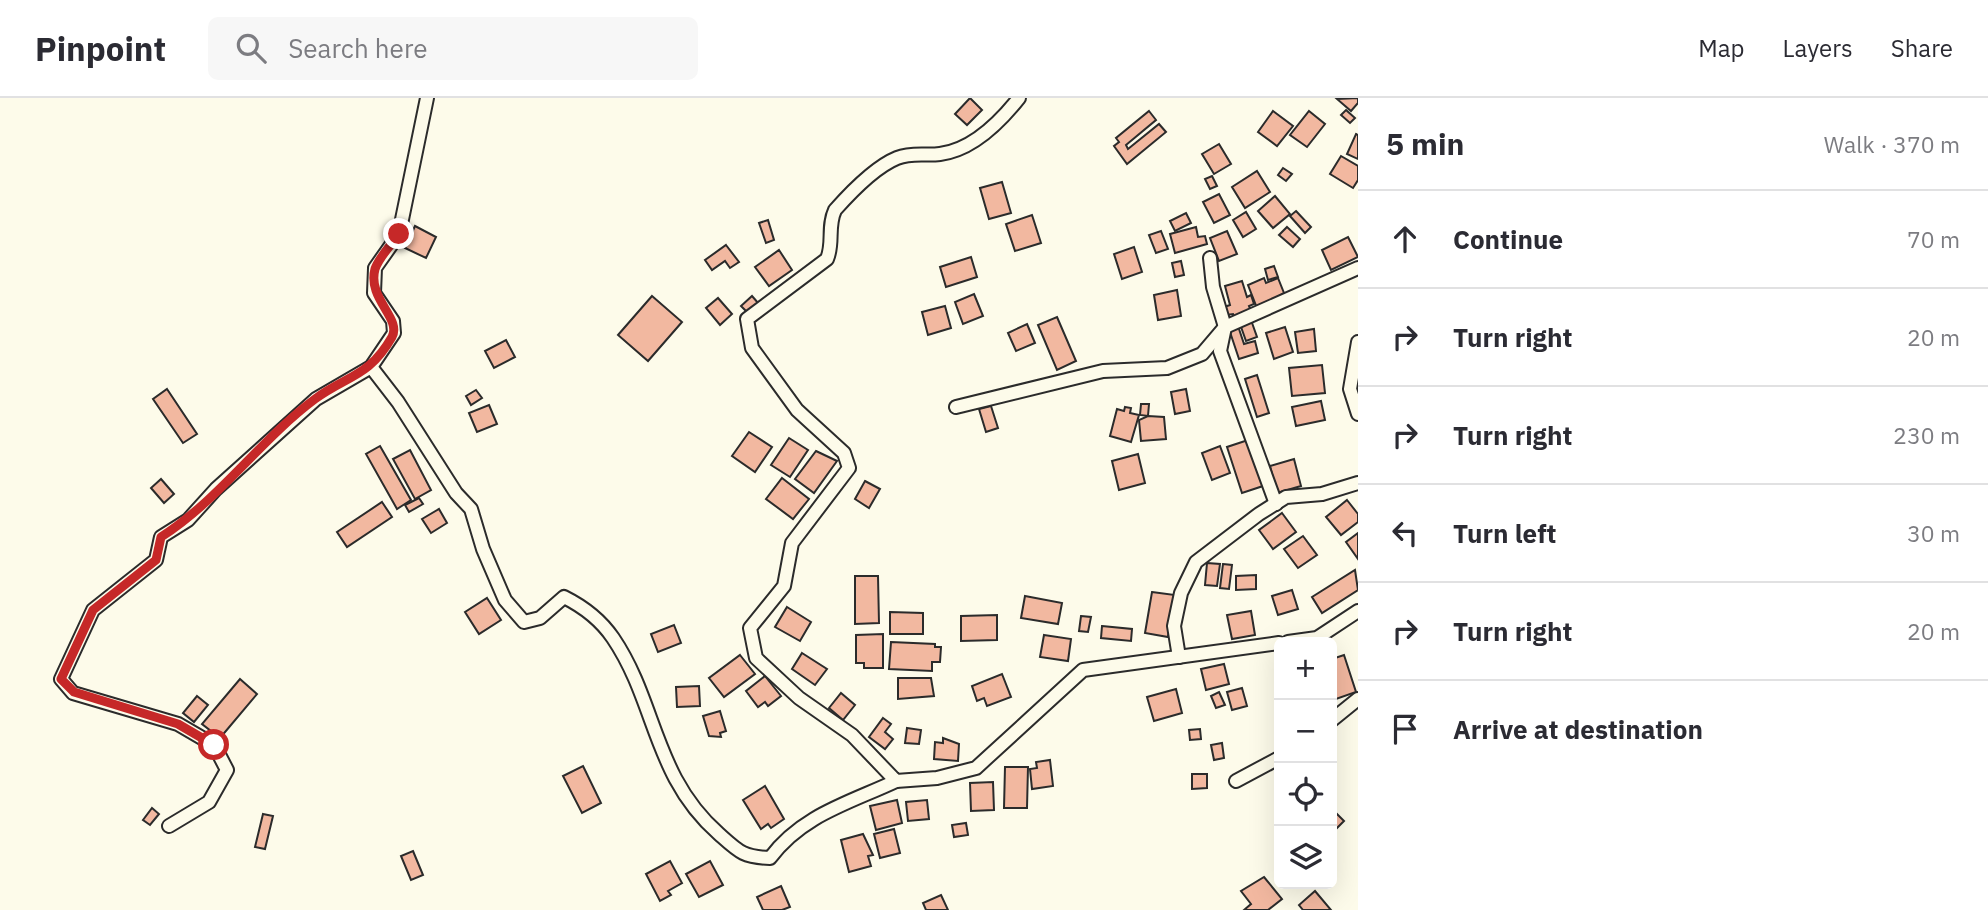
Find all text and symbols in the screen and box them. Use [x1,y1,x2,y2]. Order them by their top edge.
search box [208,17,698,80]
text: Pinpoint [35,27,166,70]
icon: search [232,29,270,67]
text: Search here [288,31,428,65]
text: Map [1698,32,1745,64]
text: Layers [1783,32,1853,64]
text: Share [1891,32,1953,64]
text: 5 min [1386,124,1464,163]
text: Walk · 370 m [1824,129,1960,159]
route end [383,218,414,249]
icon: ahead [1386,220,1424,258]
text: Continue [1453,222,1563,256]
text: 70 m [1907,224,1960,254]
icon: right [1386,318,1424,356]
text: Turn right [1453,320,1572,354]
text: 20 m [1907,322,1960,352]
icon: right [1386,416,1424,454]
text: Turn right [1453,418,1572,452]
text: 230 m [1893,420,1960,450]
icon: left [1386,514,1424,552]
text: Turn left [1453,516,1556,550]
text: 30 m [1907,518,1960,548]
icon: right [1386,612,1424,650]
text: Turn right [1453,614,1572,648]
text: 20 m [1907,616,1960,646]
map controls [1274,637,1337,889]
button: + [1274,637,1337,700]
button: − [1274,700,1337,763]
icon: arrive [1386,710,1424,748]
text: Arrive at destination [1453,712,1703,746]
route start [198,729,229,760]
button: locate [1274,763,1337,826]
button: layers [1274,826,1337,889]

